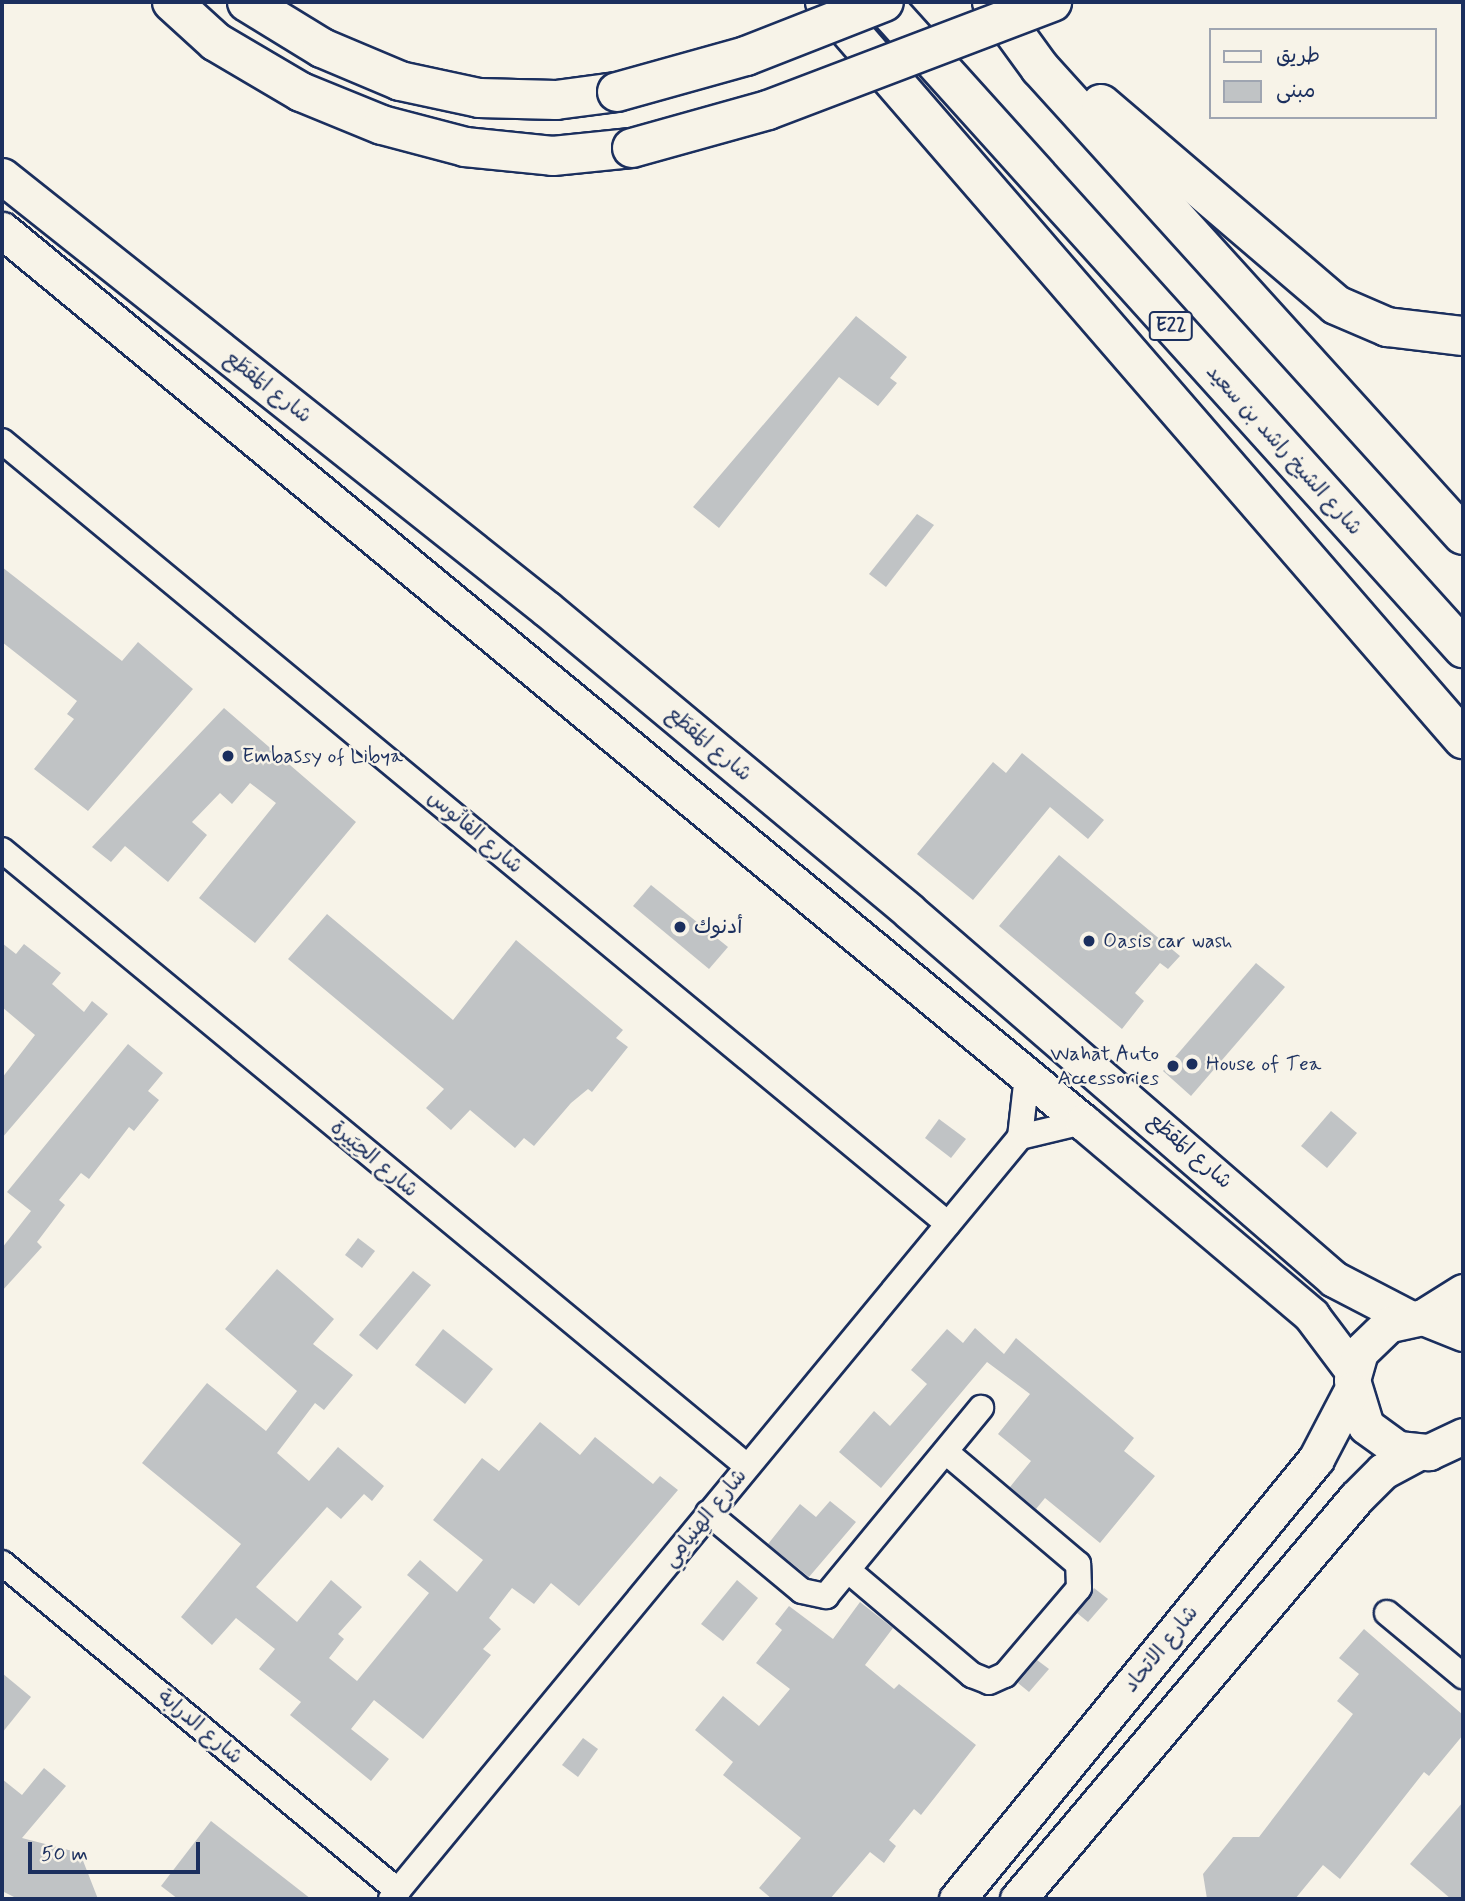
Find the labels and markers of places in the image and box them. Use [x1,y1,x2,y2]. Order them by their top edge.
place label: Embassy of Libya [242,743,401,769]
marker: Embassy of Libya [220,748,236,764]
place label: أدنوك [694,914,742,940]
marker: أدنوك [672,919,688,935]
place label: Oasis car wash [1103,928,1234,954]
marker: Oasis car wash [1081,933,1097,949]
place label: Wahat Auto Accessories [1053,1041,1159,1091]
place label: House of Tea [1206,1051,1314,1077]
marker: House of Tea [1184,1056,1200,1072]
marker: Wahat Auto Accessories [1165,1058,1181,1074]

